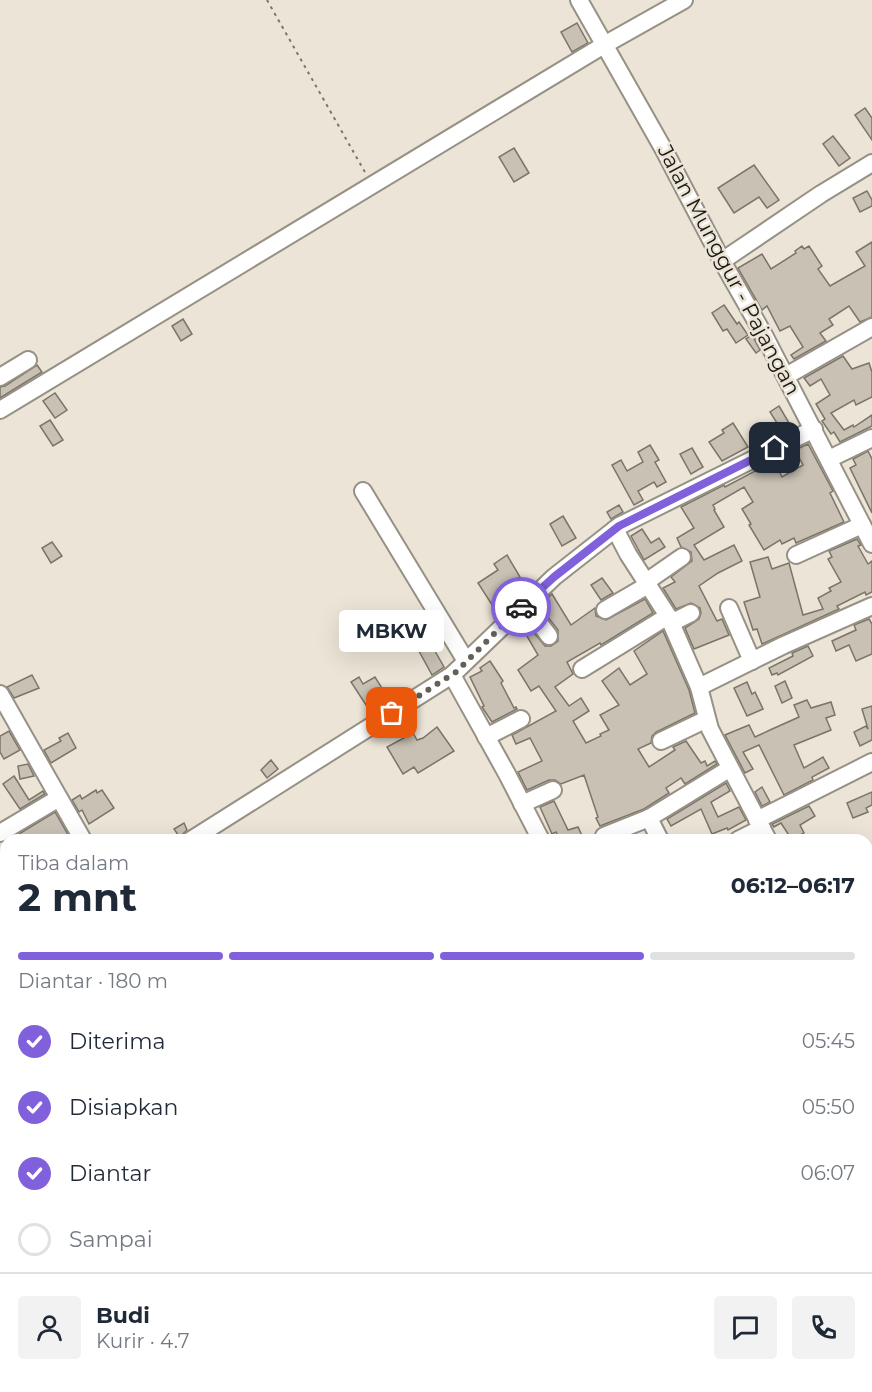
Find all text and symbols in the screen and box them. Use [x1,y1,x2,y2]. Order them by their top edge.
street label: Jalan Munggur - Pajangan [652,139,806,399]
pin [749,422,800,473]
icon: home [758,431,791,464]
courier [491,577,551,637]
icon: car [505,591,538,624]
callout: MBKW [340,611,444,653]
text: MBKW [356,619,427,643]
pin [366,687,417,738]
icon: bag [375,696,408,729]
text: Tiba dalam [18,851,129,875]
text: 06:12–06:17 [731,872,855,899]
text: 2 mnt [18,873,137,921]
text: Diantar · 180 m [18,969,168,993]
icon: check [18,1025,51,1058]
text: Diterima [69,1028,166,1055]
text: 05:45 [802,1029,855,1053]
icon: check [18,1091,51,1124]
text: Disiapkan [69,1094,178,1121]
text: 05:50 [802,1095,855,1119]
icon: check [18,1157,51,1190]
text: Diantar [69,1160,151,1187]
text: 06:07 [800,1161,855,1185]
text: Sampai [69,1226,153,1253]
button: person [18,1296,81,1359]
button: chat [714,1296,777,1359]
button: phone [792,1296,855,1359]
text: Budi [96,1302,150,1329]
text: Kurir · 4.7 [96,1329,189,1353]

